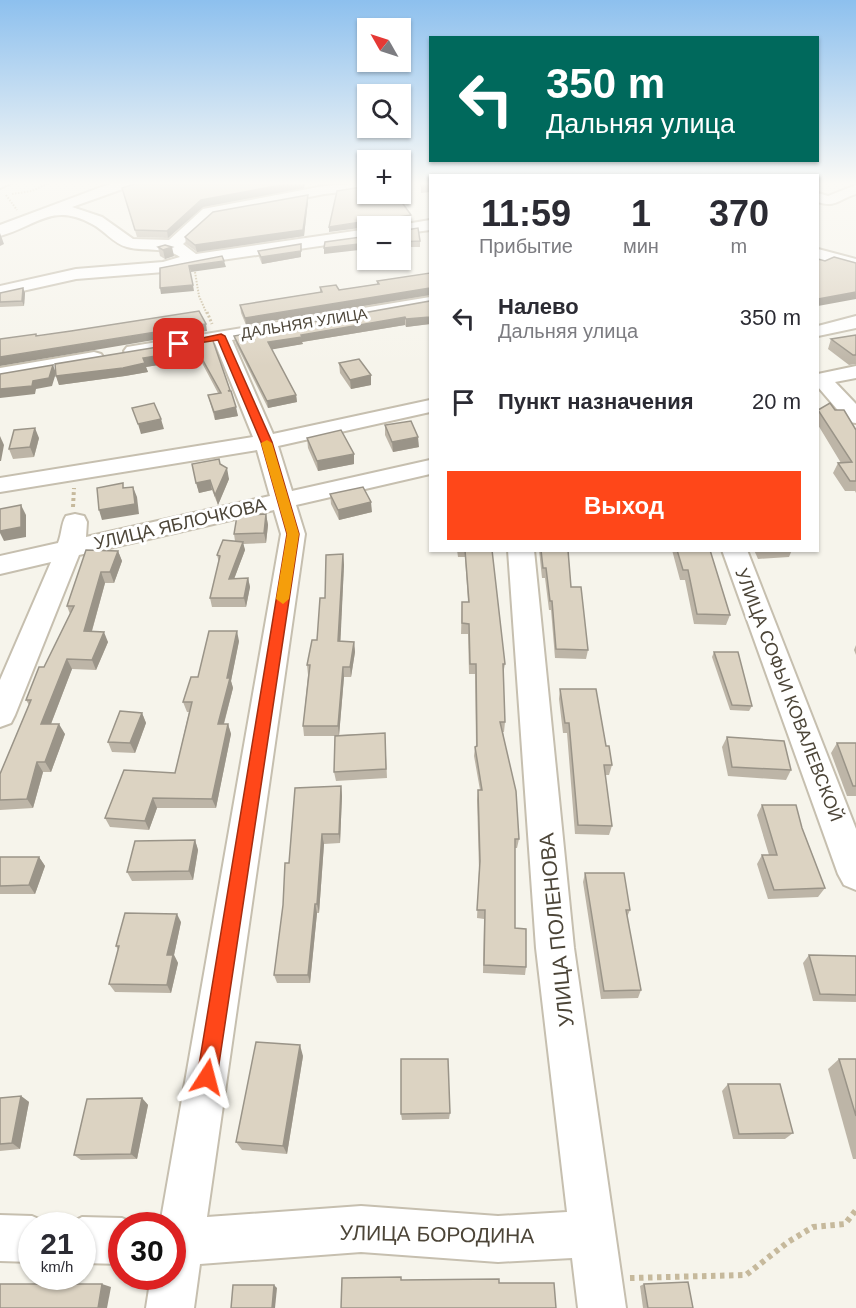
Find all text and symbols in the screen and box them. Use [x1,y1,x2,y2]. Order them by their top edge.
north arrow [357,18,411,72]
map controls [357,18,411,270]
icon: left [447,60,525,138]
text: 350 m [546,60,665,107]
button: search [357,84,411,138]
text: Дальняя улица [546,109,735,139]
button: + [357,150,411,204]
text: 11:59 [481,193,571,234]
text: 1 [631,193,651,234]
text: 370 [709,193,769,234]
button: − [357,216,411,270]
text: Прибытие [479,235,573,257]
text: мин [623,235,659,257]
text: m [731,235,747,257]
text: Налево [498,294,579,319]
icon: left [447,302,480,335]
street label: ДАЛЬНЯЯ УЛИЦА [240,305,368,341]
text: 350 m [740,305,801,330]
pin [153,318,204,369]
text: Дальняя улица [498,320,638,342]
icon: arrive [162,327,195,360]
icon: arrive [447,386,480,419]
text: Пункт назначения [498,389,694,414]
text: 20 m [752,389,801,414]
button: Выход [447,471,801,540]
street label: УЛИЦА ЯБЛОЧКОВА [92,494,268,554]
street label: УЛИЦА СОФЬИ КОВАЛЕВСКОЙ [731,565,848,824]
street label: УЛИЦА ПОЛЕНОВА [534,832,578,1028]
position arrow [175,1045,239,1109]
speed limit sign: 30 [108,1212,186,1290]
street label: УЛИЦА БОРОДИНА [339,1221,535,1247]
text: 21 [40,1227,74,1260]
text: km/h [41,1258,73,1275]

